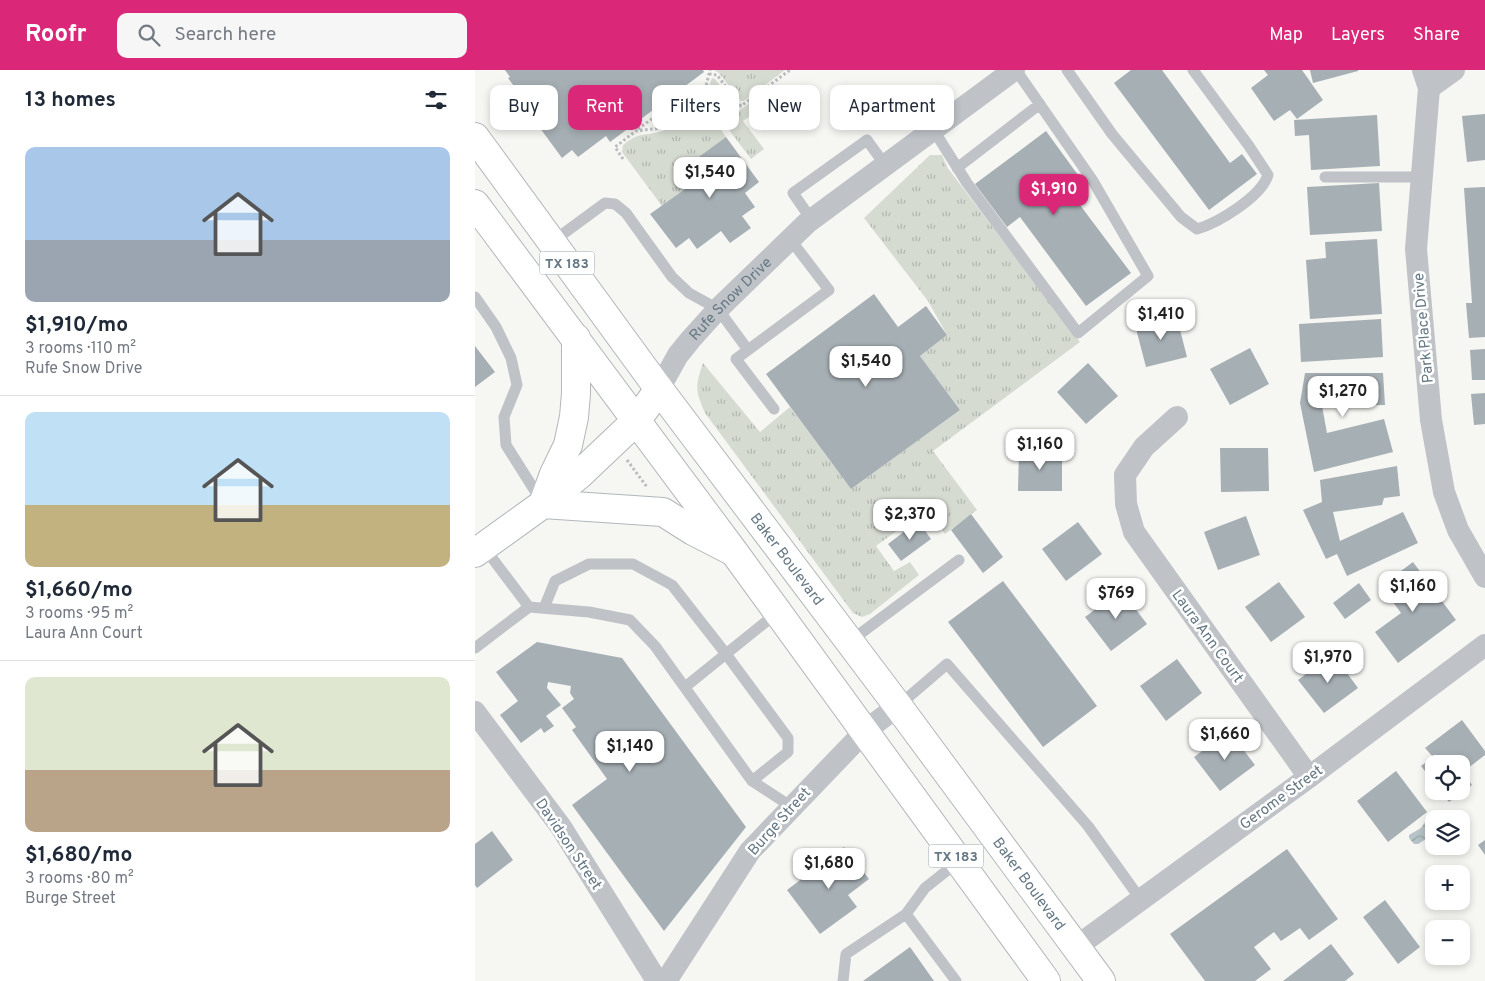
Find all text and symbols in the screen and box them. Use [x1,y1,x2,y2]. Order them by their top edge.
search box [117,13,467,58]
text: Roofr [25,20,87,50]
icon: search [135,21,163,49]
text: Search here [175,23,276,47]
text: Map [1269,24,1303,47]
text: Layers [1331,24,1385,47]
text: Share [1413,24,1460,47]
chip: Buy [490,85,558,130]
chip: Rent [568,85,642,130]
chip: Filters [652,85,739,130]
chip: New [749,85,820,130]
chip: Apartment [830,85,954,130]
icon: filters [422,86,450,114]
text: 13 homes [25,87,116,114]
pin: $1,540 [669,156,751,199]
text: $1,540 [684,163,736,183]
pin: $1,910 [1013,174,1095,216]
icon: home [193,179,283,269]
text: $1,910 [1031,180,1077,200]
road number: TX 183 [539,252,595,274]
street label: Rufe Snow Drive [686,254,777,345]
street label: Park Place Drive [1410,272,1439,384]
pin: $1,410 [1120,298,1202,341]
text: $1,410 [1137,305,1185,325]
text: $1,910/mo [25,312,128,339]
text: 3 rooms · 110 m² [25,339,136,359]
pin: $1,540 [825,346,907,388]
text: $1,540 [840,352,892,372]
text: Rufe Snow Drive [25,359,142,379]
pin: $1,270 [1302,376,1384,418]
text: $1,270 [1319,382,1367,402]
pin: $1,160 [999,428,1081,471]
text: $1,160 [1017,435,1063,455]
icon: home [193,445,283,535]
pin: $2,370 [869,498,951,541]
text: $2,370 [884,505,936,525]
street label: Baker Boulevard [745,510,827,610]
pin: $1,160 [1372,570,1454,613]
text: $1,660/mo [25,577,133,604]
text: $1,160 [1390,577,1436,597]
pin: $769 [1086,578,1146,620]
text: $769 [1097,584,1135,604]
street label: Laura Ann Court [1167,587,1247,687]
text: 3 rooms · 95 m² [25,604,133,624]
text: Laura Ann Court [25,624,143,644]
pin: $1,970 [1287,642,1369,684]
text: $1,970 [1304,648,1352,668]
icon: home [193,710,283,800]
pin: $1,660 [1184,718,1266,761]
text: $1,660 [1200,725,1250,745]
pin: $1,140 [589,730,671,773]
text: $1,140 [606,737,654,757]
map controls [1425,755,1470,965]
button: locate [1425,755,1470,800]
street label: Gerome Street [1237,762,1327,835]
street label: Burge Street [745,784,816,860]
street label: Davidson Street [530,796,605,894]
button: layers [1425,810,1470,855]
street label: Baker Boulevard [987,834,1069,935]
text: $1,680/mo [25,842,133,869]
road number: TX 183 [929,844,983,868]
pin: $1,680 [788,848,870,890]
text: $1,680 [804,854,854,874]
button: + [1425,865,1470,910]
text: 3 rooms · 80 m² [25,869,134,889]
text: Burge Street [25,889,116,909]
button: − [1425,920,1470,965]

